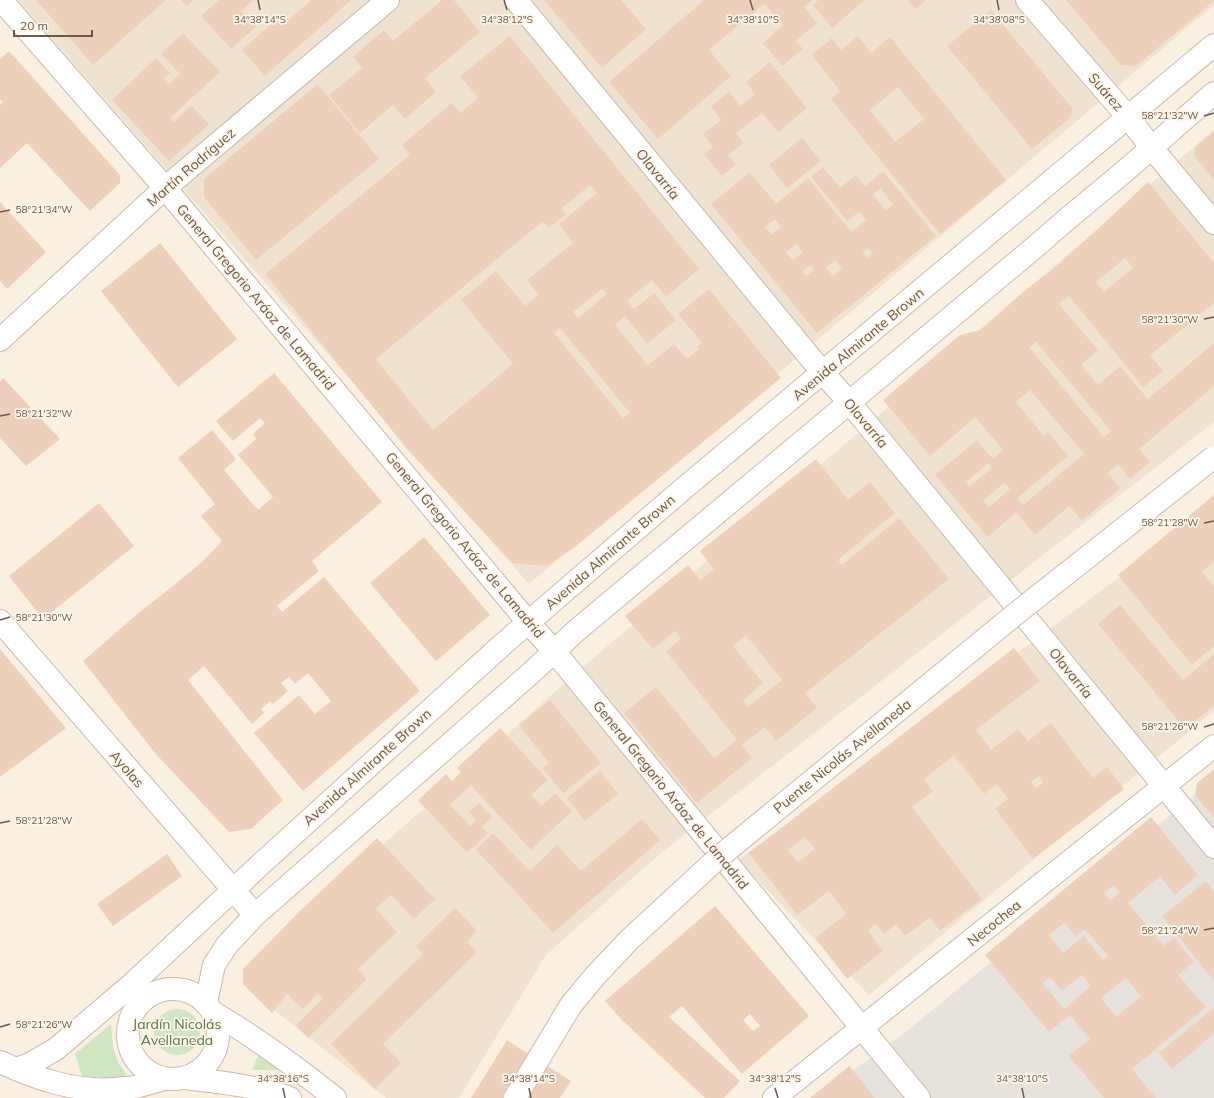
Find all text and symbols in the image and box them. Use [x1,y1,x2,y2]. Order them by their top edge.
scale bar [14,12,92,38]
text: 34°38'14"S [234,13,286,26]
text: 34°38'12"S [481,13,533,26]
text: 34°38'10"S [727,13,779,26]
text: 34°38'08"S [973,13,1025,26]
text: 20 m [20,18,48,33]
street label: Suárez [1084,69,1128,115]
text: 58°21'32"W [1142,109,1198,122]
street label: Martín Rodríguez [143,124,239,210]
street label: Olavarría [632,145,684,203]
street label: General Gregorio Aráoz de Lamadrid [173,200,339,394]
text: 58°21'34"W [16,203,72,216]
street label: Avenida Almirante Brown [788,284,928,404]
text: 58°21'30"W [1142,313,1198,326]
street label: Olavarría [840,394,892,452]
text: 58°21'32"W [16,407,72,420]
street label: General Gregorio Aráoz de Lamadrid [382,448,548,642]
street label: Avenida Almirante Brown [541,491,679,613]
text: 58°21'28"W [1142,516,1198,529]
text: 58°21'30"W [16,611,72,624]
street label: Olavarría [1045,644,1097,702]
street label: Puente Nicolás Avellaneda [769,695,915,817]
street label: General Gregorio Aráoz de Lamadrid [589,697,753,893]
street label: Avenida Almirante Brown [299,705,435,829]
text: 58°21'26"W [1142,720,1198,733]
street label: Ayolas [106,747,148,792]
text: 58°21'28"W [16,814,72,827]
street label: Necochea [963,896,1025,950]
text: 58°21'24"W [1142,924,1198,937]
park label: Jardín Nicolás Avellaneda [133,1015,221,1049]
text: 58°21'26"W [16,1018,72,1031]
text: 34°38'16"S [257,1072,309,1085]
text: 34°38'14"S [503,1072,555,1085]
text: 34°38'12"S [749,1072,801,1085]
text: 34°38'10"S [996,1072,1048,1085]

